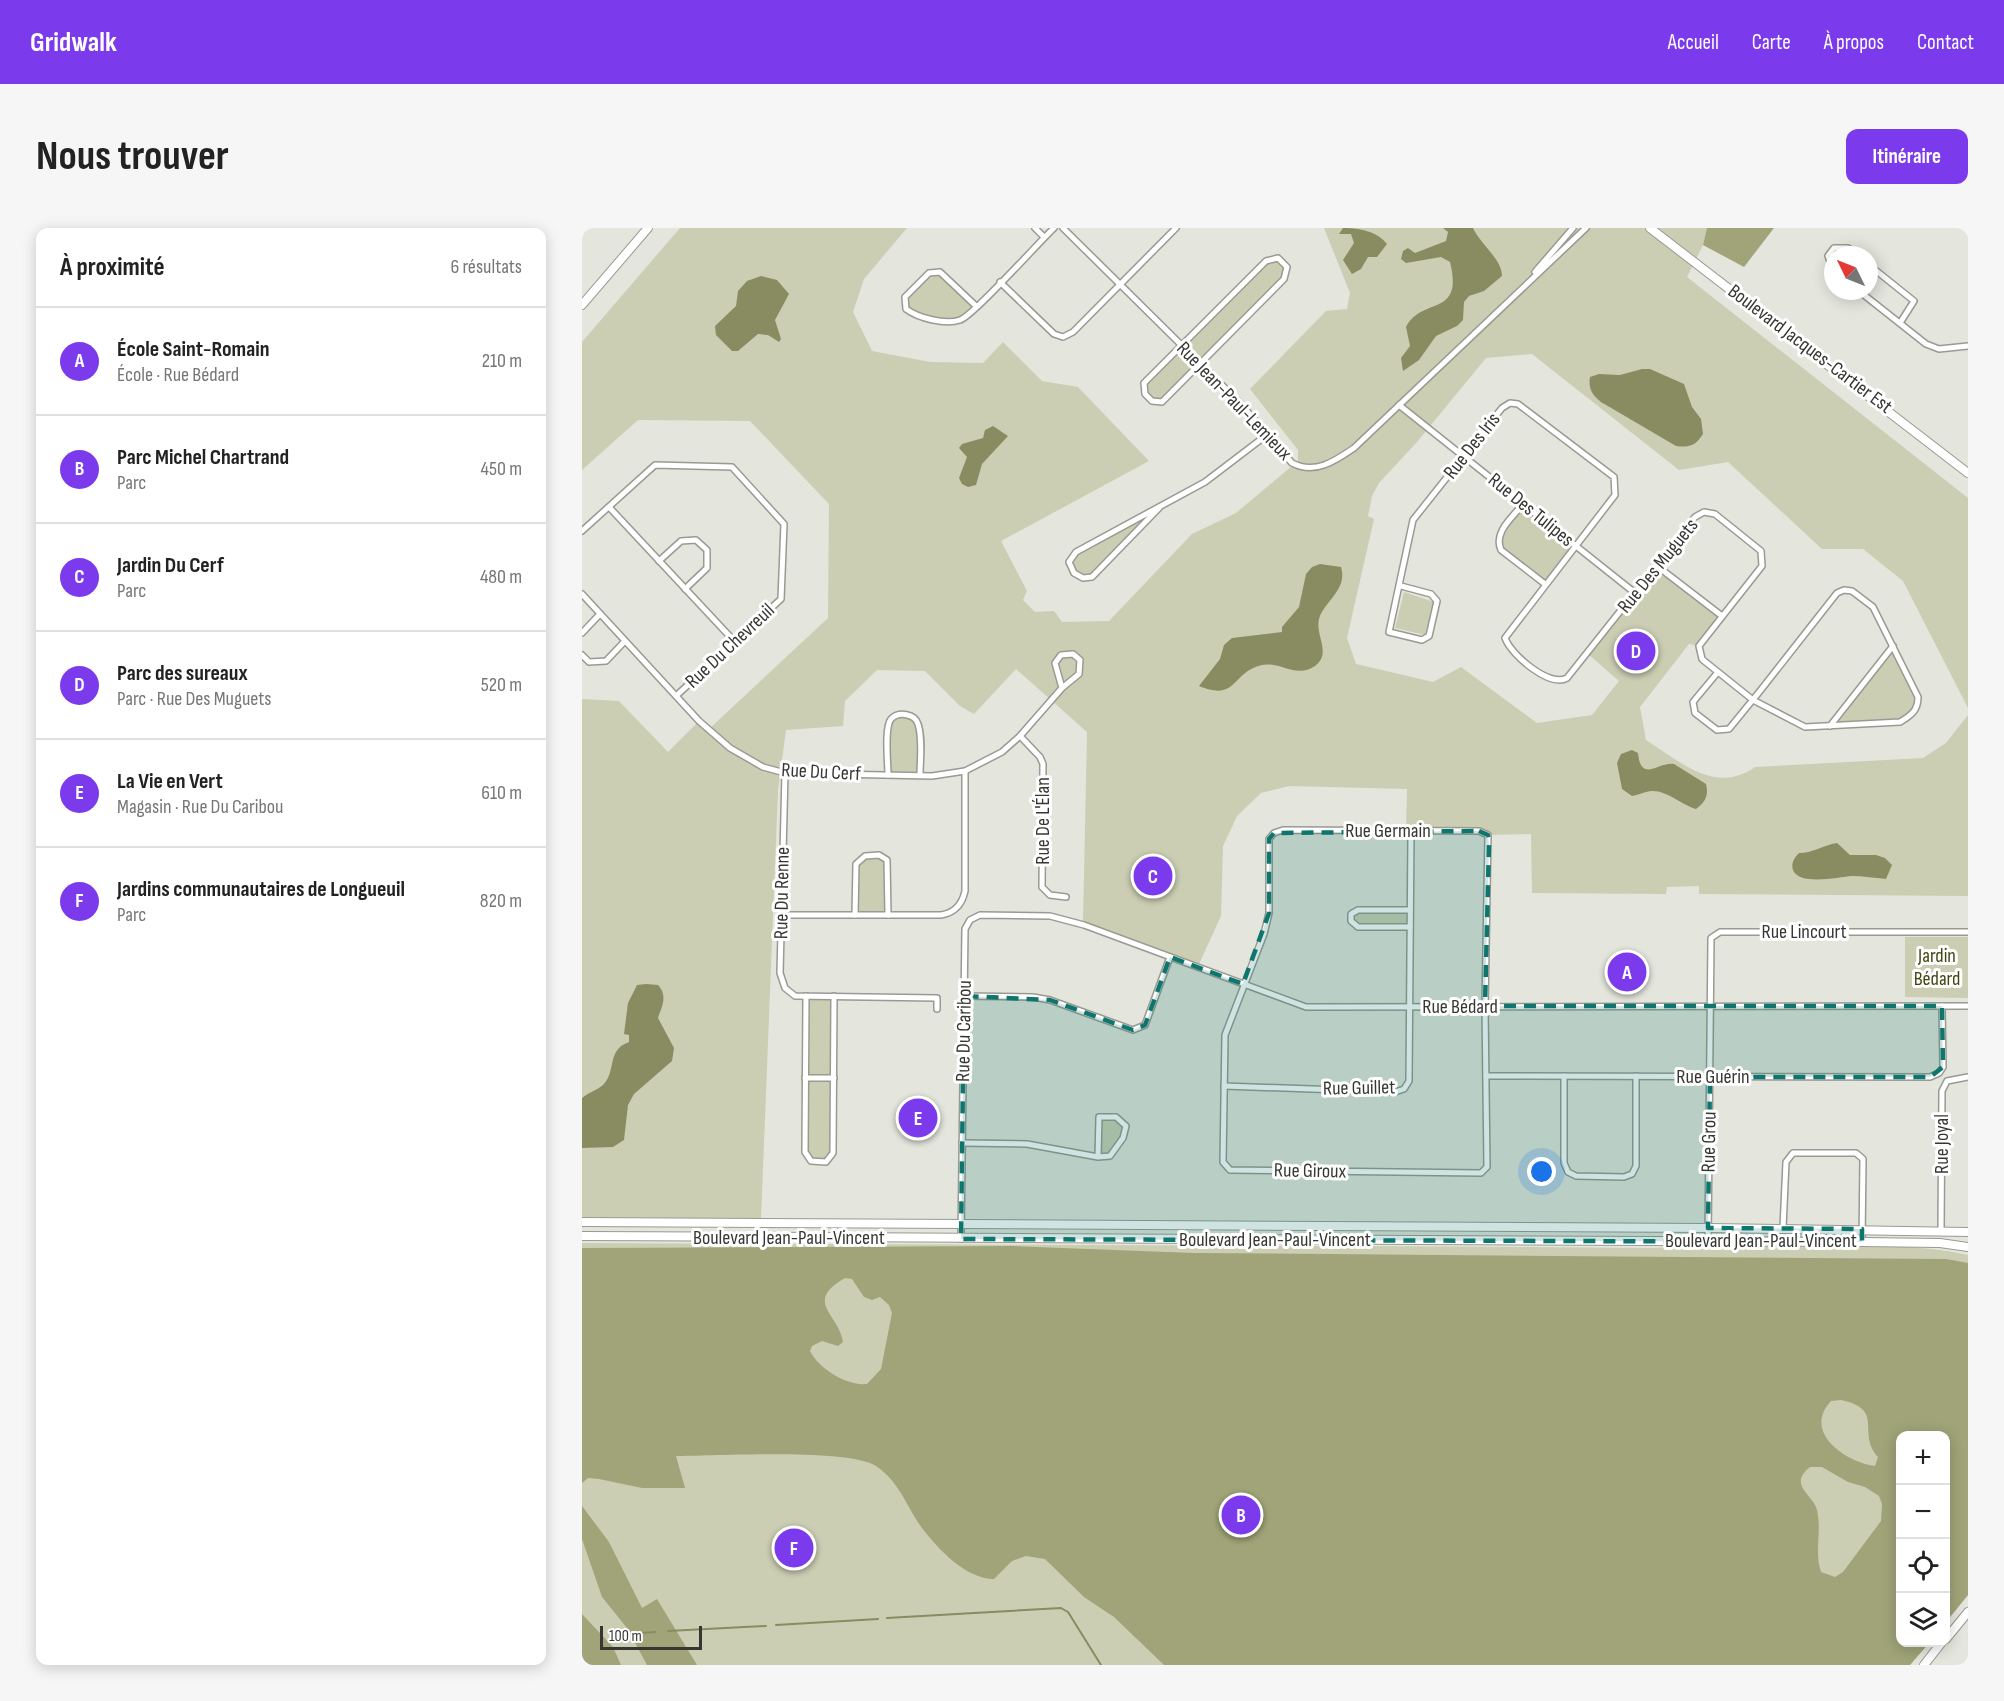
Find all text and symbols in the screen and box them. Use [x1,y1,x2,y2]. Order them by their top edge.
text: Gridwalk [30,26,117,59]
text: Accueil [1668,30,1719,55]
text: Carte [1752,30,1791,55]
text: À propos [1824,30,1884,55]
text: Contact [1917,30,1974,55]
button: Itinéraire [1846,129,1968,184]
text: Nous trouver [36,131,229,182]
north arrow [1824,246,1878,300]
text: À proximité [60,252,165,283]
text: 6 résultats [451,255,522,279]
street label: Boulevard Jacques-Cartier Est [1723,279,1897,419]
text: École Saint-Romain [117,336,269,363]
street label: Rue Jean-Paul-Lemieux [1171,337,1297,466]
text: A [75,349,84,373]
text: 210 m [482,349,522,373]
text: École · Rue Bédard [117,363,239,387]
street label: Rue Des Iris [1439,408,1505,484]
text: Parc Michel Chartrand [117,444,289,471]
text: B [75,457,84,481]
text: 450 m [481,457,522,481]
street label: Rue Des Tulipes [1483,468,1579,552]
text: Parc [117,471,146,495]
street label: Rue Des Muguets [1613,514,1703,618]
text: Jardin Du Cerf [117,552,224,579]
text: C [74,565,85,589]
text: 480 m [480,565,522,589]
text: Parc [117,579,146,603]
street label: Rue Du Chevreuil [680,599,780,693]
pin: D [1616,628,1656,674]
text: Parc des sureaux [117,660,248,687]
text: D [74,673,85,697]
text: 520 m [481,673,522,697]
text: Parc · Rue Des Muguets [117,687,271,711]
street label: Rue Du Cerf [781,758,862,786]
text: La Vie en Vert [117,768,223,795]
street label: Rue De L'Élan [1031,777,1055,865]
text: E [75,781,84,805]
text: 610 m [481,781,522,805]
text: Magasin · Rue Du Caribou [117,795,283,819]
street label: Rue Germain [1345,819,1431,843]
street label: Rue Du Renne [769,847,795,939]
pin: C [1134,854,1172,898]
text: Jardins communautaires de Longueuil [117,876,405,903]
text: F [75,889,84,913]
text: 820 m [480,889,522,913]
text: Parc [117,903,146,927]
street label: Rue Lincourt [1761,920,1847,944]
park label: Jardin Bédard [1914,944,1960,991]
pin: A [1608,950,1646,994]
street label: Rue Du Caribou [951,980,977,1082]
street label: Rue Bédard [1422,995,1498,1019]
street label: Rue Guérin [1676,1065,1750,1089]
street label: Rue Guillet [1323,1075,1395,1101]
pin: E [898,1096,938,1140]
street label: Rue Grou [1696,1111,1722,1173]
street label: Rue Joyal [1930,1114,1954,1174]
your location [1527,1157,1556,1186]
street label: Rue Giroux [1274,1158,1347,1184]
street label: Boulevard Jean-Paul-Vincent [693,1226,885,1250]
street label: Boulevard Jean-Paul-Vincent [1179,1228,1371,1252]
street label: Boulevard Jean-Paul-Vincent [1665,1229,1857,1253]
map controls [1896,1431,1950,1647]
button: + [1896,1431,1950,1485]
button: − [1896,1485,1950,1539]
pin: B [1222,1492,1260,1538]
pin: F [774,1526,814,1570]
button: locate [1896,1539,1950,1593]
button: layers [1896,1593,1950,1647]
scale bar [600,1623,702,1650]
text: 100 m [609,1627,642,1646]

